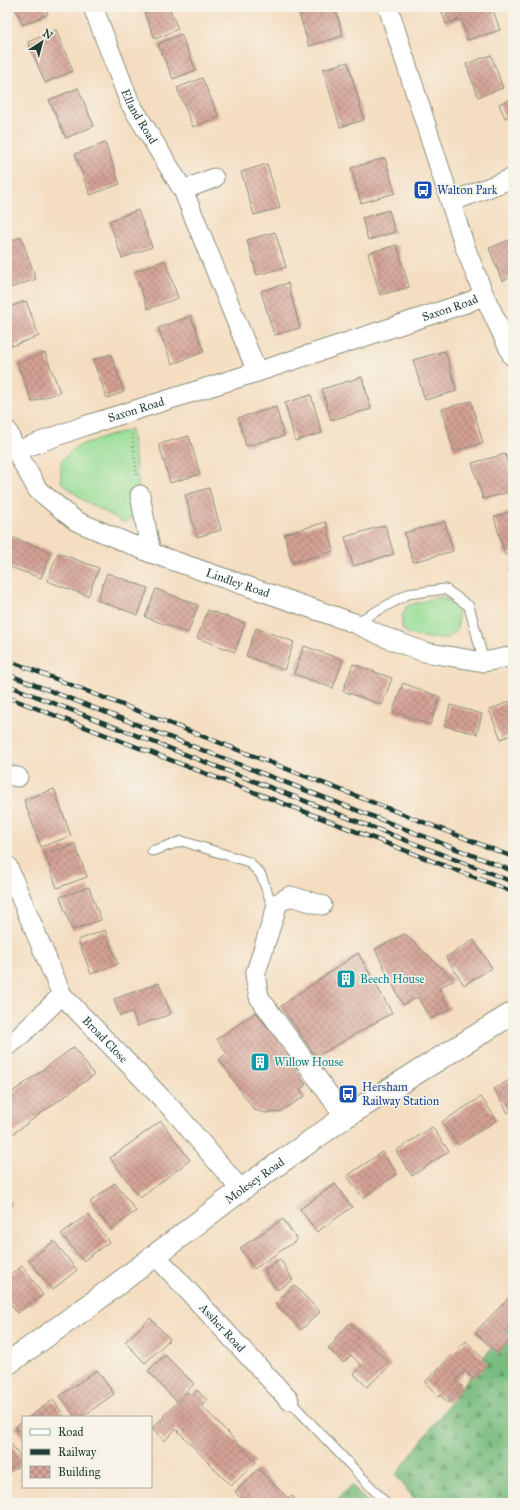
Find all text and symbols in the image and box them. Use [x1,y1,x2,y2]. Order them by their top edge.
north arrow [22,22,62,62]
text: N [40,26,56,43]
street label: Elland Road [118,87,160,146]
bus stop icon: Walton Park [412,179,434,201]
place label: Walton Park [437,183,498,197]
street label: Saxon Road [420,292,480,324]
street label: Saxon Road [106,394,166,425]
street label: Lindley Road [204,565,272,600]
building icon: Beech House [335,968,357,990]
place label: Beech House [360,972,424,986]
street label: Broad Close [79,1013,131,1066]
building icon: Willow House [249,1051,271,1073]
place label: Willow House [274,1055,344,1069]
place label: Hersham Railway Station [362,1080,440,1108]
bus stop icon: Hersham Railway Station [337,1083,359,1105]
street label: Molesey Road [222,1155,287,1207]
street label: Assher Road [196,1300,248,1355]
legend [22,1416,152,1488]
text: Road [58,1425,84,1439]
text: Railway [58,1445,97,1459]
text: Building [58,1465,101,1480]

